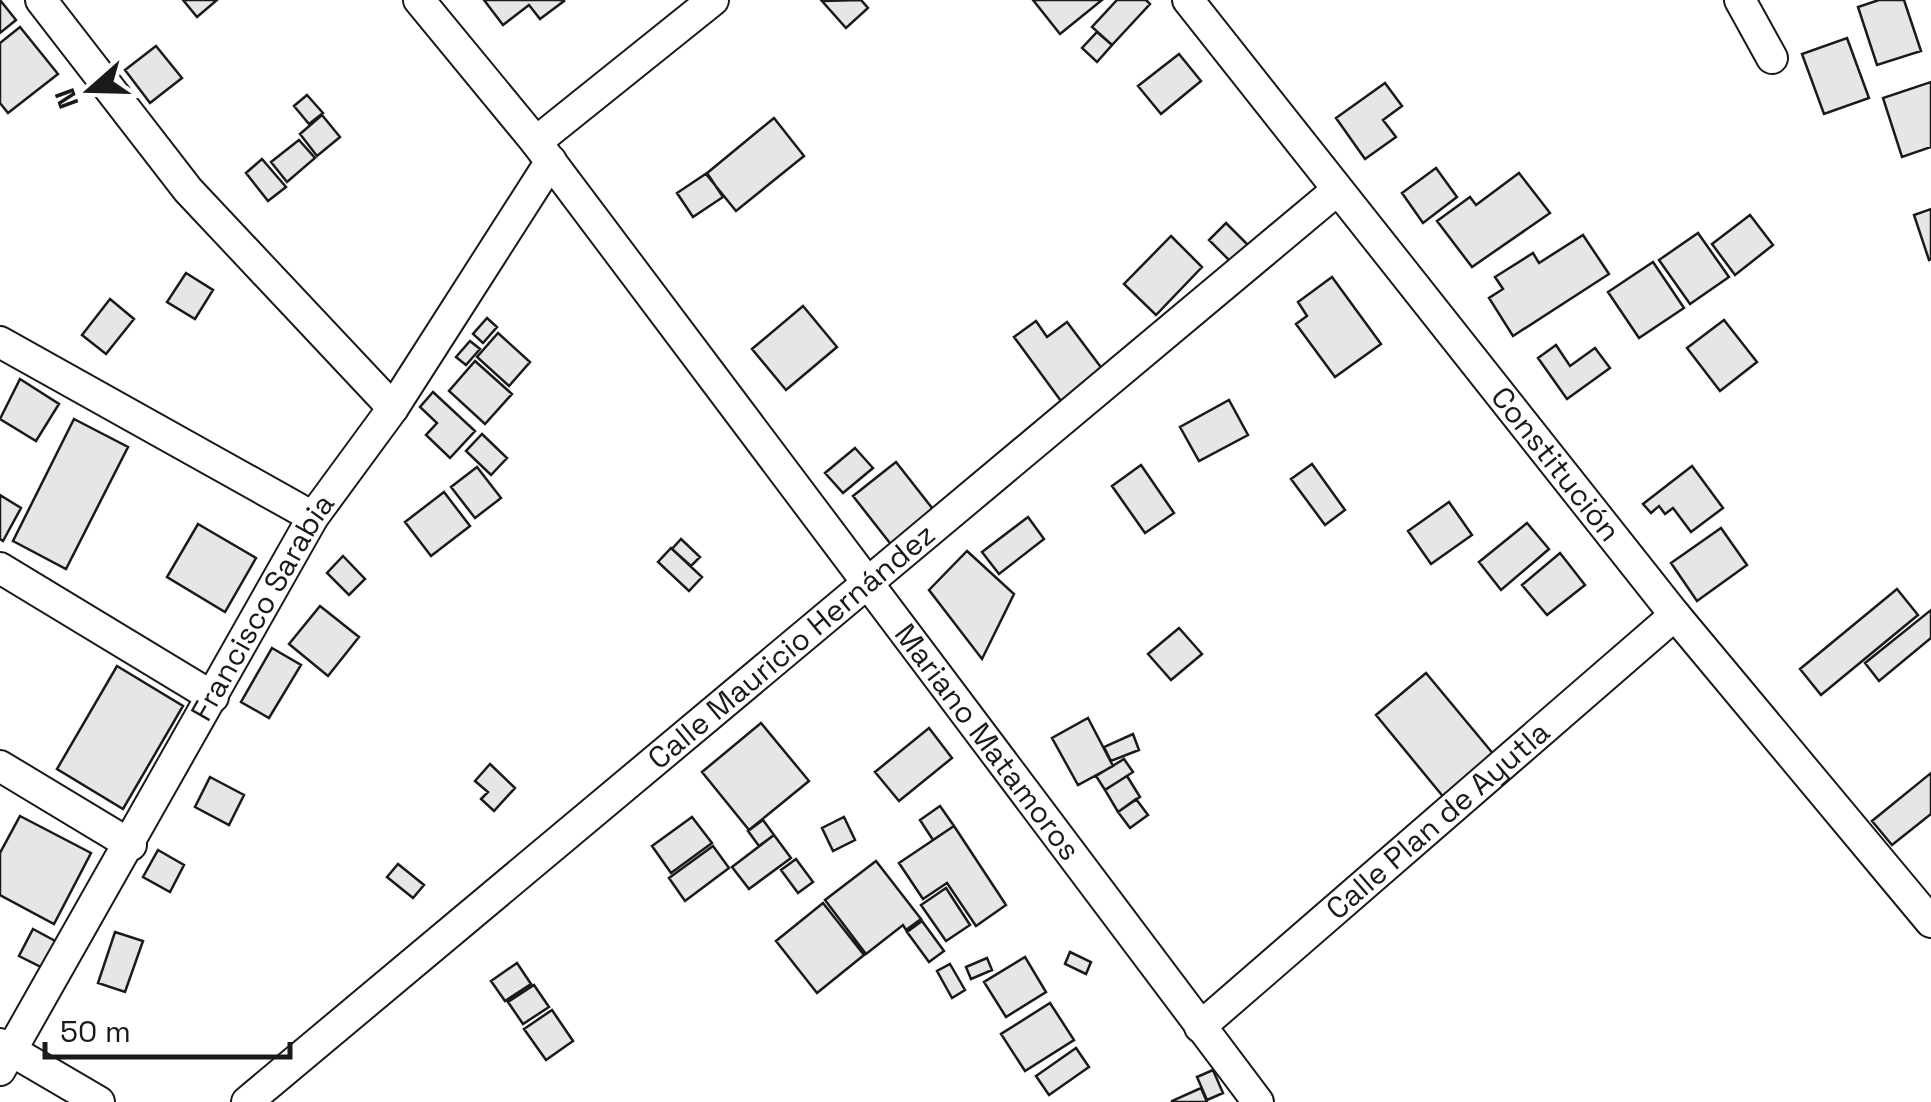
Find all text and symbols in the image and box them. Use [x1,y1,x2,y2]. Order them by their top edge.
north arrow [40,40,140,140]
text: N [46,84,87,114]
street label: Constitución [1482,378,1629,549]
street label: Francisco Sarabia [182,486,343,728]
street label: Calle Mauricio Hernández [639,515,943,778]
street label: Mariano Matamoros [886,616,1089,868]
street label: Calle Plan de Ayutla [1318,712,1558,928]
scale bar [45,997,290,1059]
text: 50 m [60,1012,131,1051]

